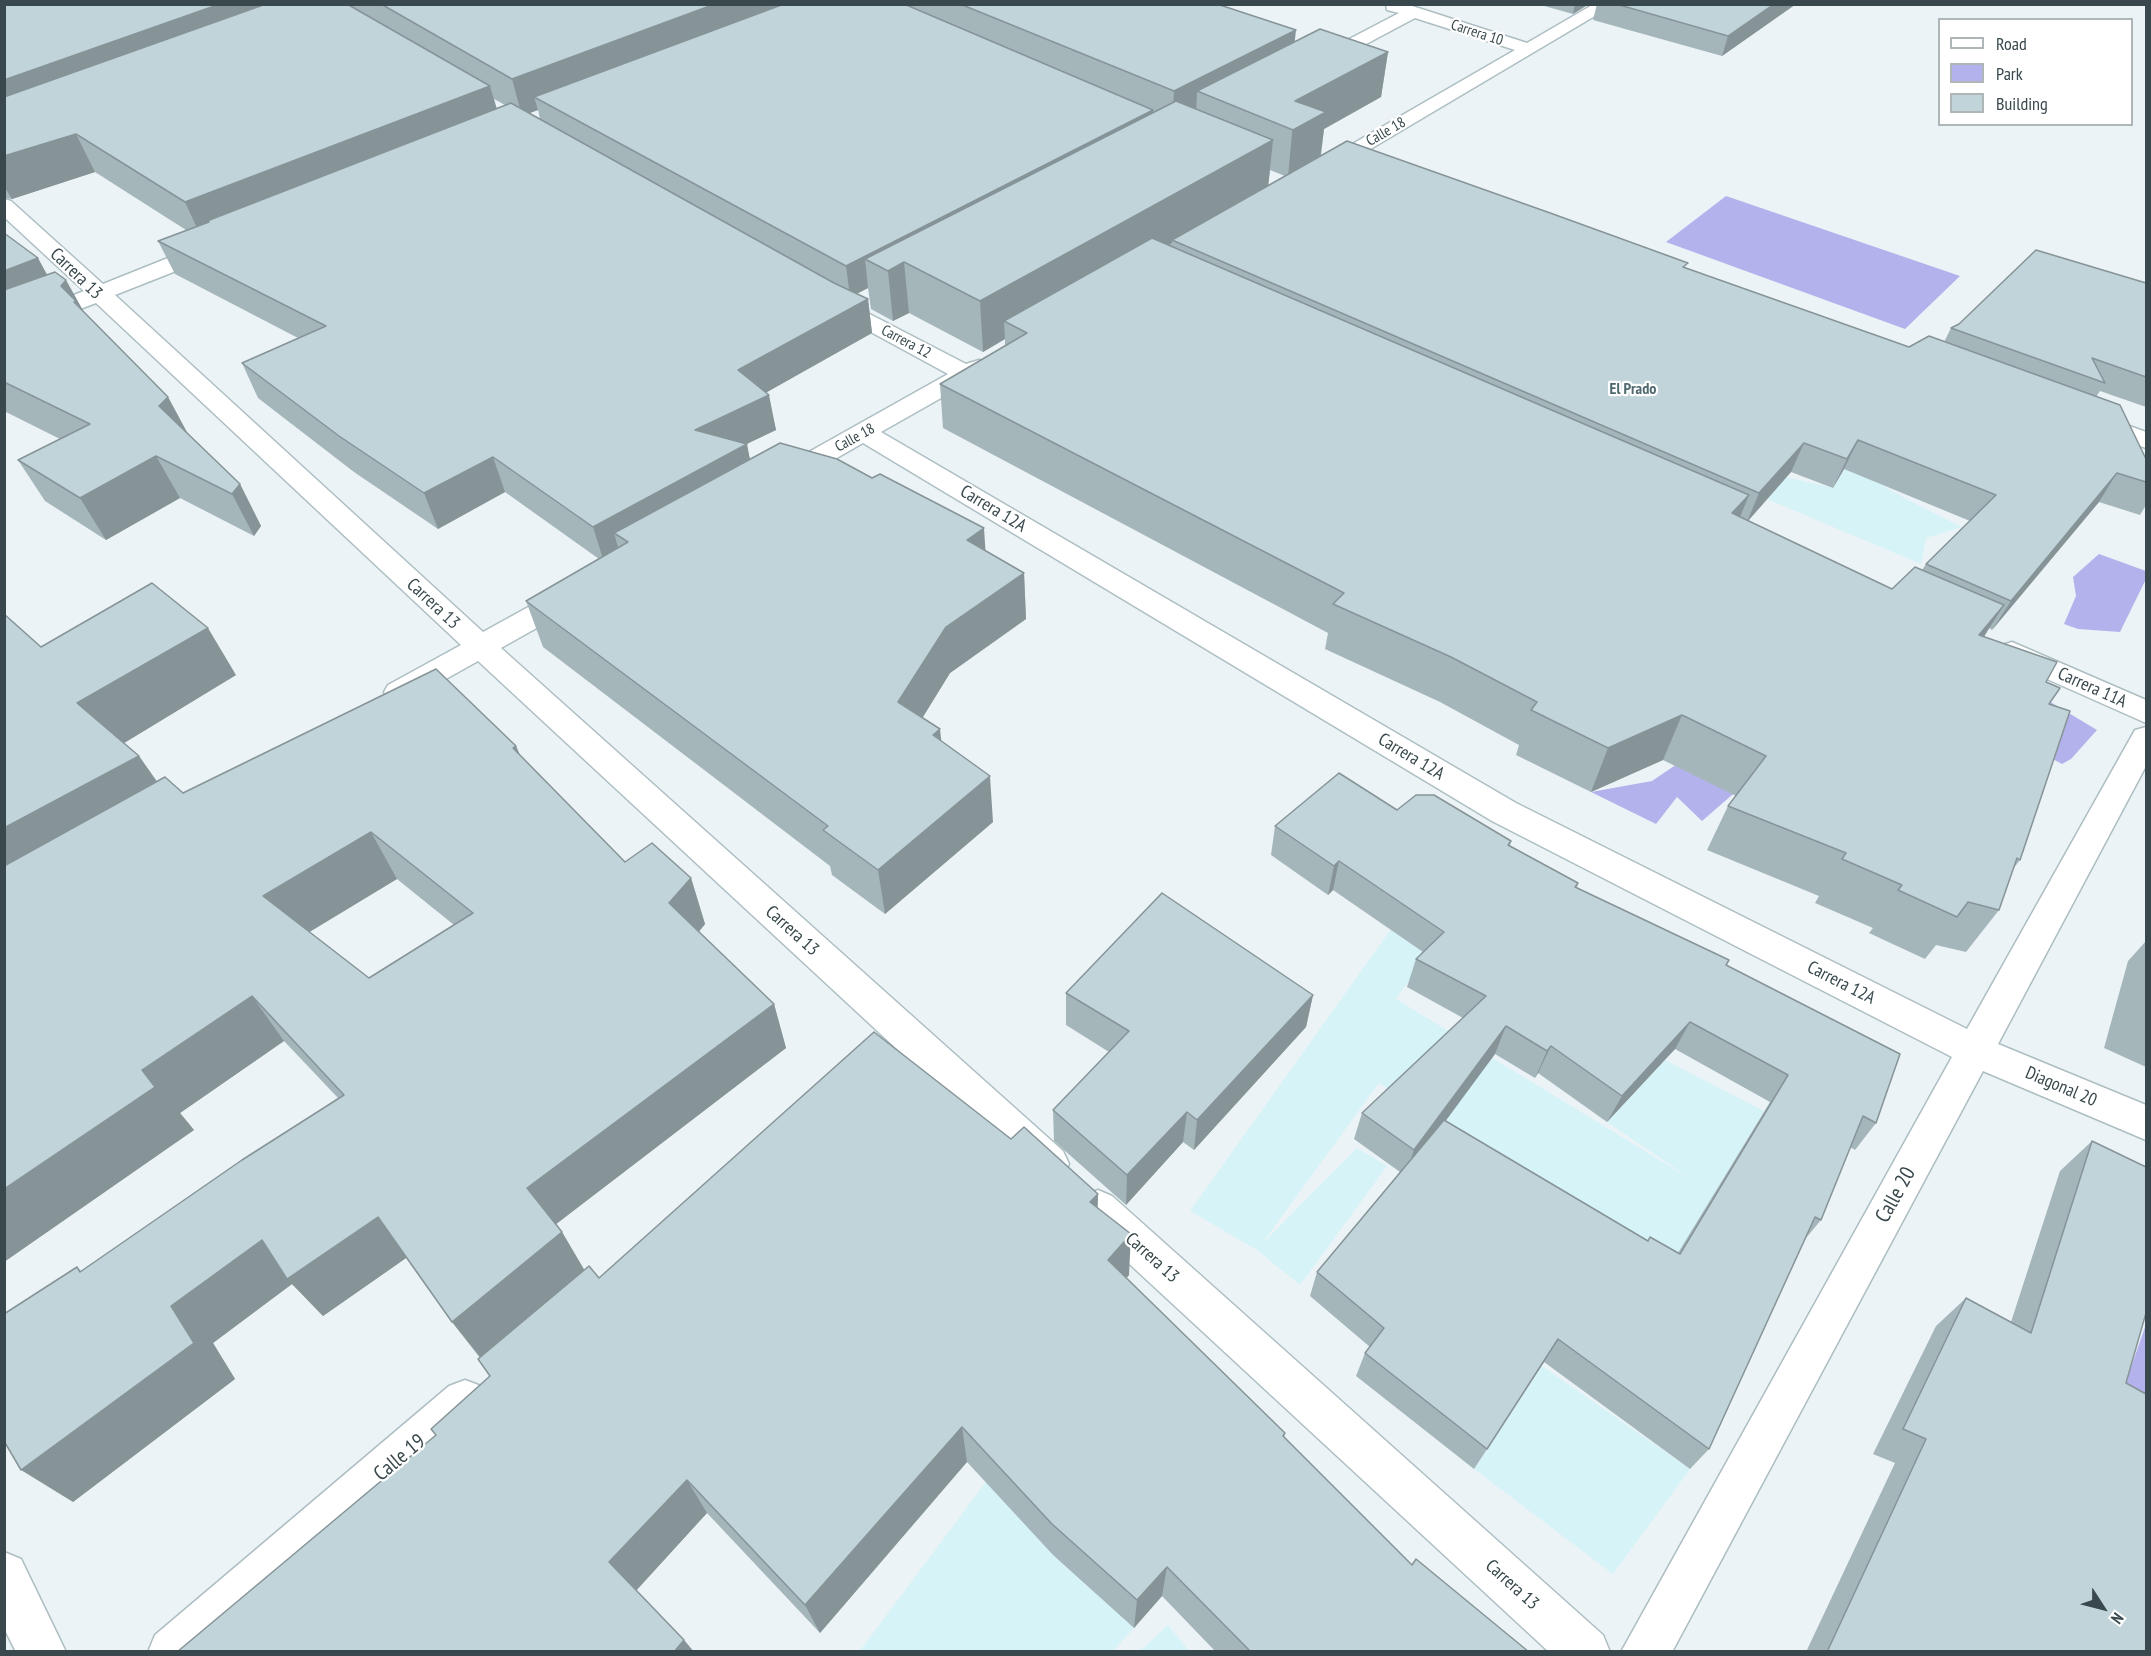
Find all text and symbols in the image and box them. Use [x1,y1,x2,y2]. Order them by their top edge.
street label: Carrera 10 [1449,16,1505,50]
legend [1938,18,2133,126]
text: Road [1996,32,2027,55]
text: Park [1996,62,2023,85]
text: Building [1996,92,2048,115]
street label: Calle 18 [1363,114,1409,150]
street label: Carrera 13 [45,244,107,304]
street label: Carrera 12 [878,321,934,363]
district label: El Prado [1610,379,1656,399]
street label: Calle 18 [832,420,878,456]
street label: Carrera 12A [956,481,1030,537]
street label: Carrera 13 [402,574,464,634]
street label: Carrera 11A [2054,663,2130,713]
street label: Carrera 12A [1374,729,1448,785]
street label: Carrera 13 [761,901,823,961]
street label: Carrera 12A [1803,957,1879,1009]
street label: Diagonal 20 [2022,1062,2100,1112]
street label: Calle 20 [1871,1163,1921,1227]
street label: Carrera 13 [1121,1228,1183,1288]
street label: Calle 19 [369,1429,431,1487]
street label: Carrera 13 [1481,1555,1543,1615]
north arrow [2073,1578,2133,1638]
text: N [2107,1609,2128,1628]

